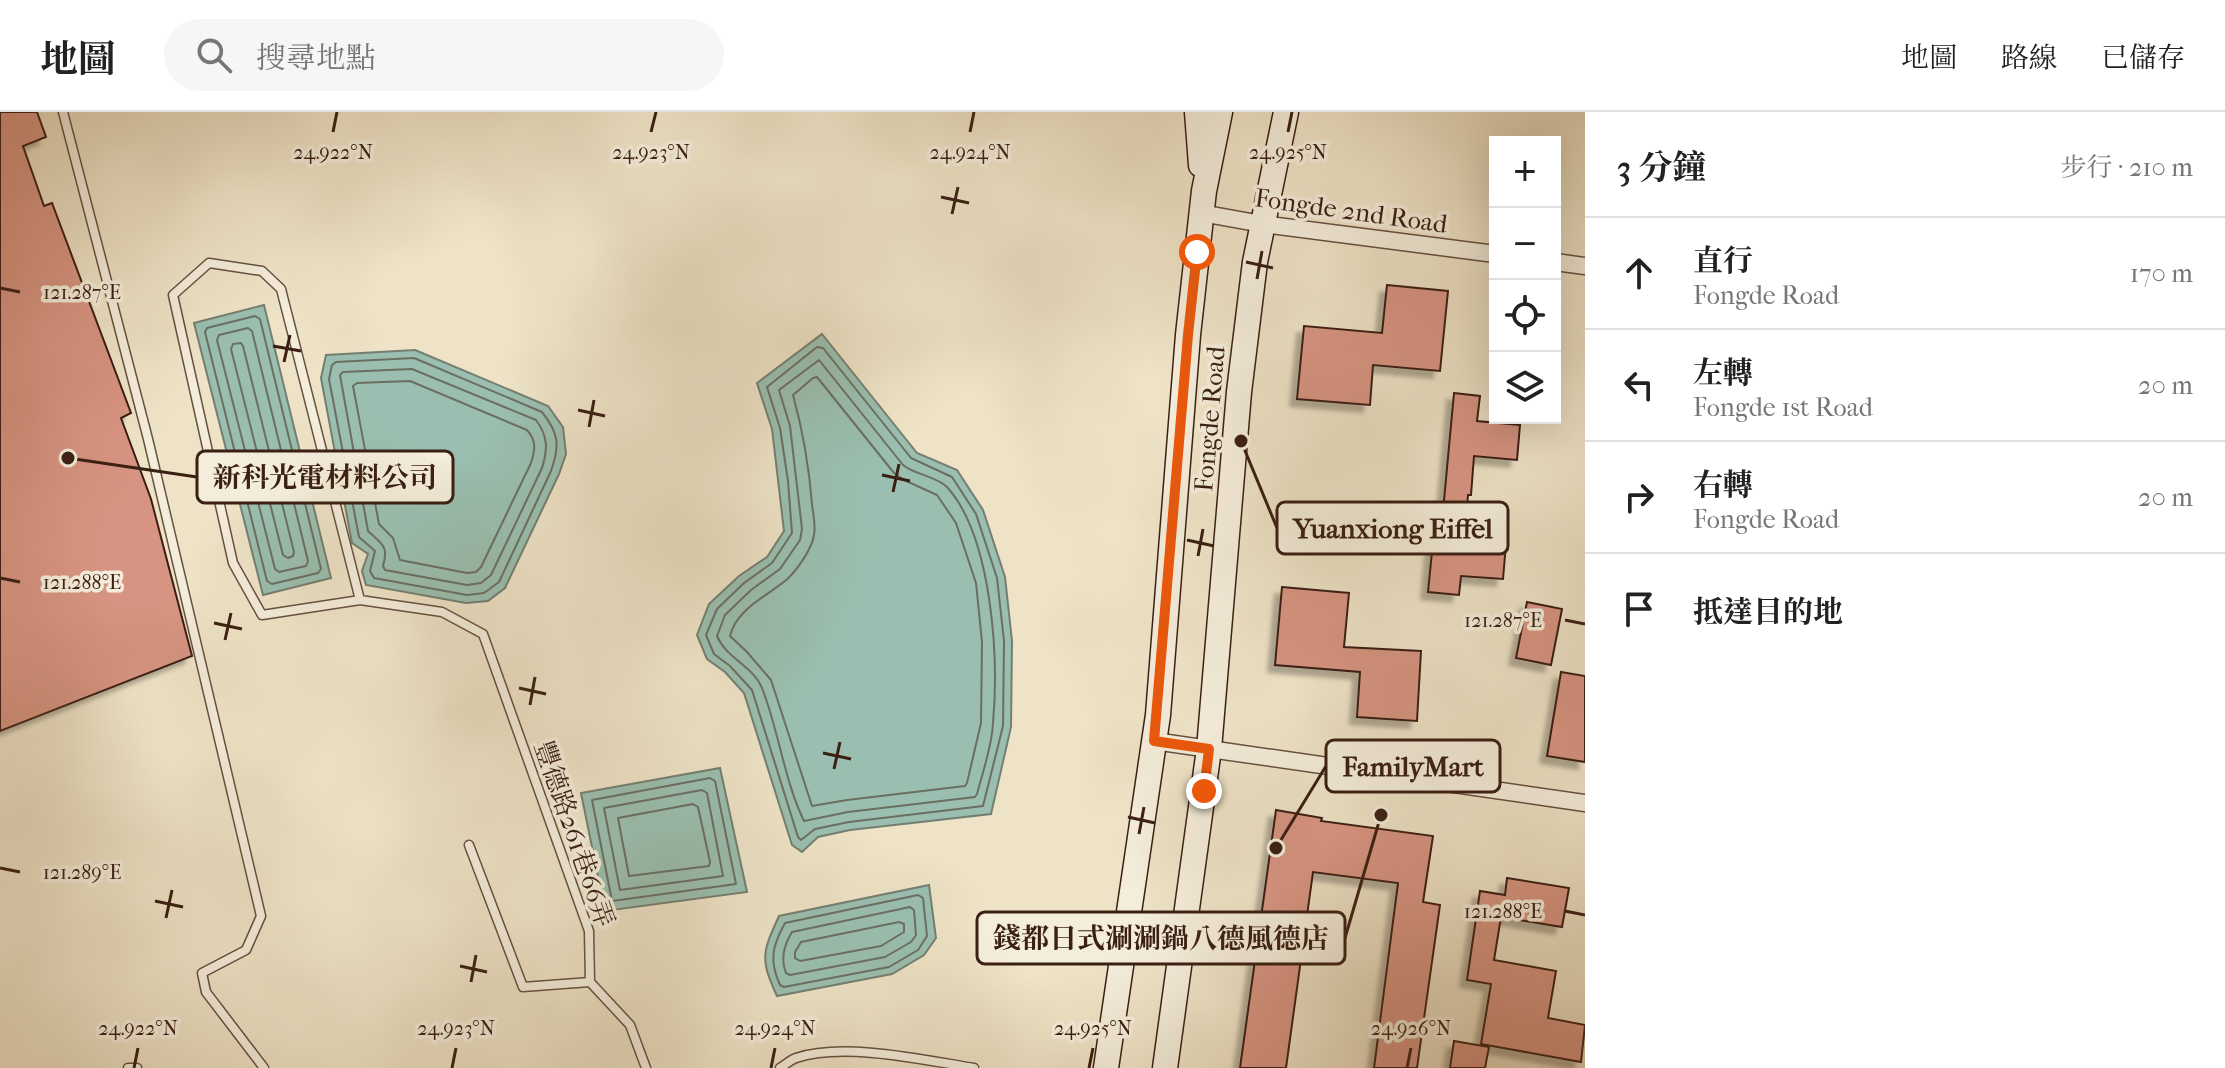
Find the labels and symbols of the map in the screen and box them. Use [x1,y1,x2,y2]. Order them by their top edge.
text: 24.922°N [293,141,373,164]
text: 24.923°N [612,141,690,164]
text: 24.924°N [929,141,1011,164]
text: 24.925°N [1249,141,1327,164]
street label: Fongde 2nd Road [1253,182,1450,240]
route start [1179,234,1215,270]
text: 121.287°E [43,281,121,304]
street label: Fongde Road [1188,344,1232,493]
callout: 新科光電材料公司 [197,451,453,503]
text: 新科光電材料公司 [213,461,437,494]
callout: Yuanxiong Eiffel [1277,502,1508,554]
text: Yuanxiong Eiffel [1291,512,1493,545]
text: 121.288°E [43,571,121,594]
text: 121.287°E [1464,609,1542,632]
street label: 豐德路261巷66弄 [528,737,620,931]
callout: FamilyMart [1326,740,1500,792]
text: FamilyMart [1342,750,1485,783]
route end [1186,773,1222,809]
text: 121.289°E [43,861,121,884]
text: 121.288°E [1464,900,1542,923]
callout: 錢都日式涮涮鍋八德風德店 [977,912,1345,964]
text: 錢都日式涮涮鍋八德風德店 [993,922,1329,955]
text: 24.922°N [98,1017,178,1040]
text: 24.923°N [417,1017,495,1040]
text: 24.924°N [734,1017,816,1040]
text: 24.925°N [1054,1017,1132,1040]
text: 24.926°N [1371,1017,1451,1040]

